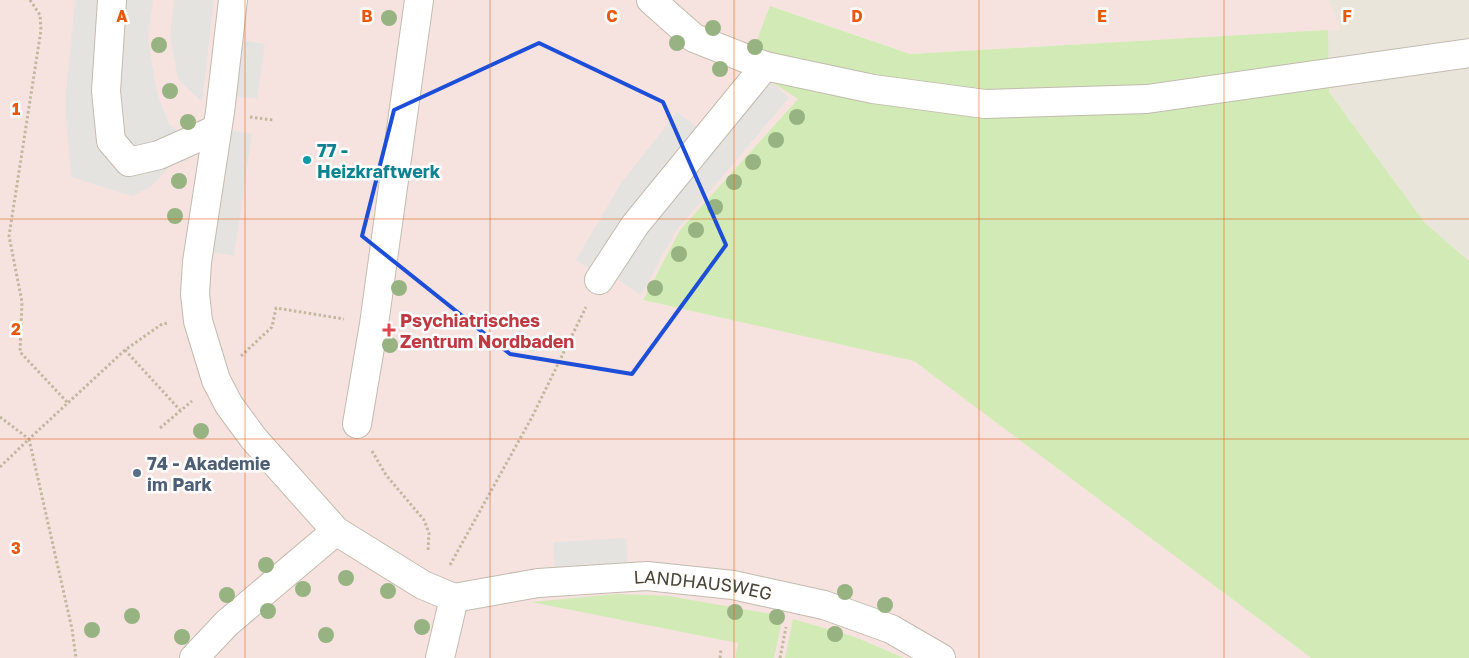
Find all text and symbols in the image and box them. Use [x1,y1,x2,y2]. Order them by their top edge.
text: A [116,6,128,26]
text: B [361,6,373,26]
text: C [606,6,618,26]
text: D [851,6,863,26]
text: E [1097,6,1107,26]
text: F [1342,6,1352,26]
text: 1 [12,99,20,119]
place label: 77 - Heizkraftwerk [317,139,441,182]
marker: 77 - Heizkraftwerk [301,154,313,166]
place label: Psychiatrisches Zentrum Nordbaden [400,309,574,352]
text: 2 [11,319,21,339]
marker: Psychiatrisches Zentrum Nordbaden [382,323,396,337]
place label: 74 - Akademie im Park [147,452,271,495]
marker: 74 - Akademie im Park [131,467,143,479]
text: 3 [11,538,21,558]
street label: LANDHAUSWEG [633,565,774,604]

